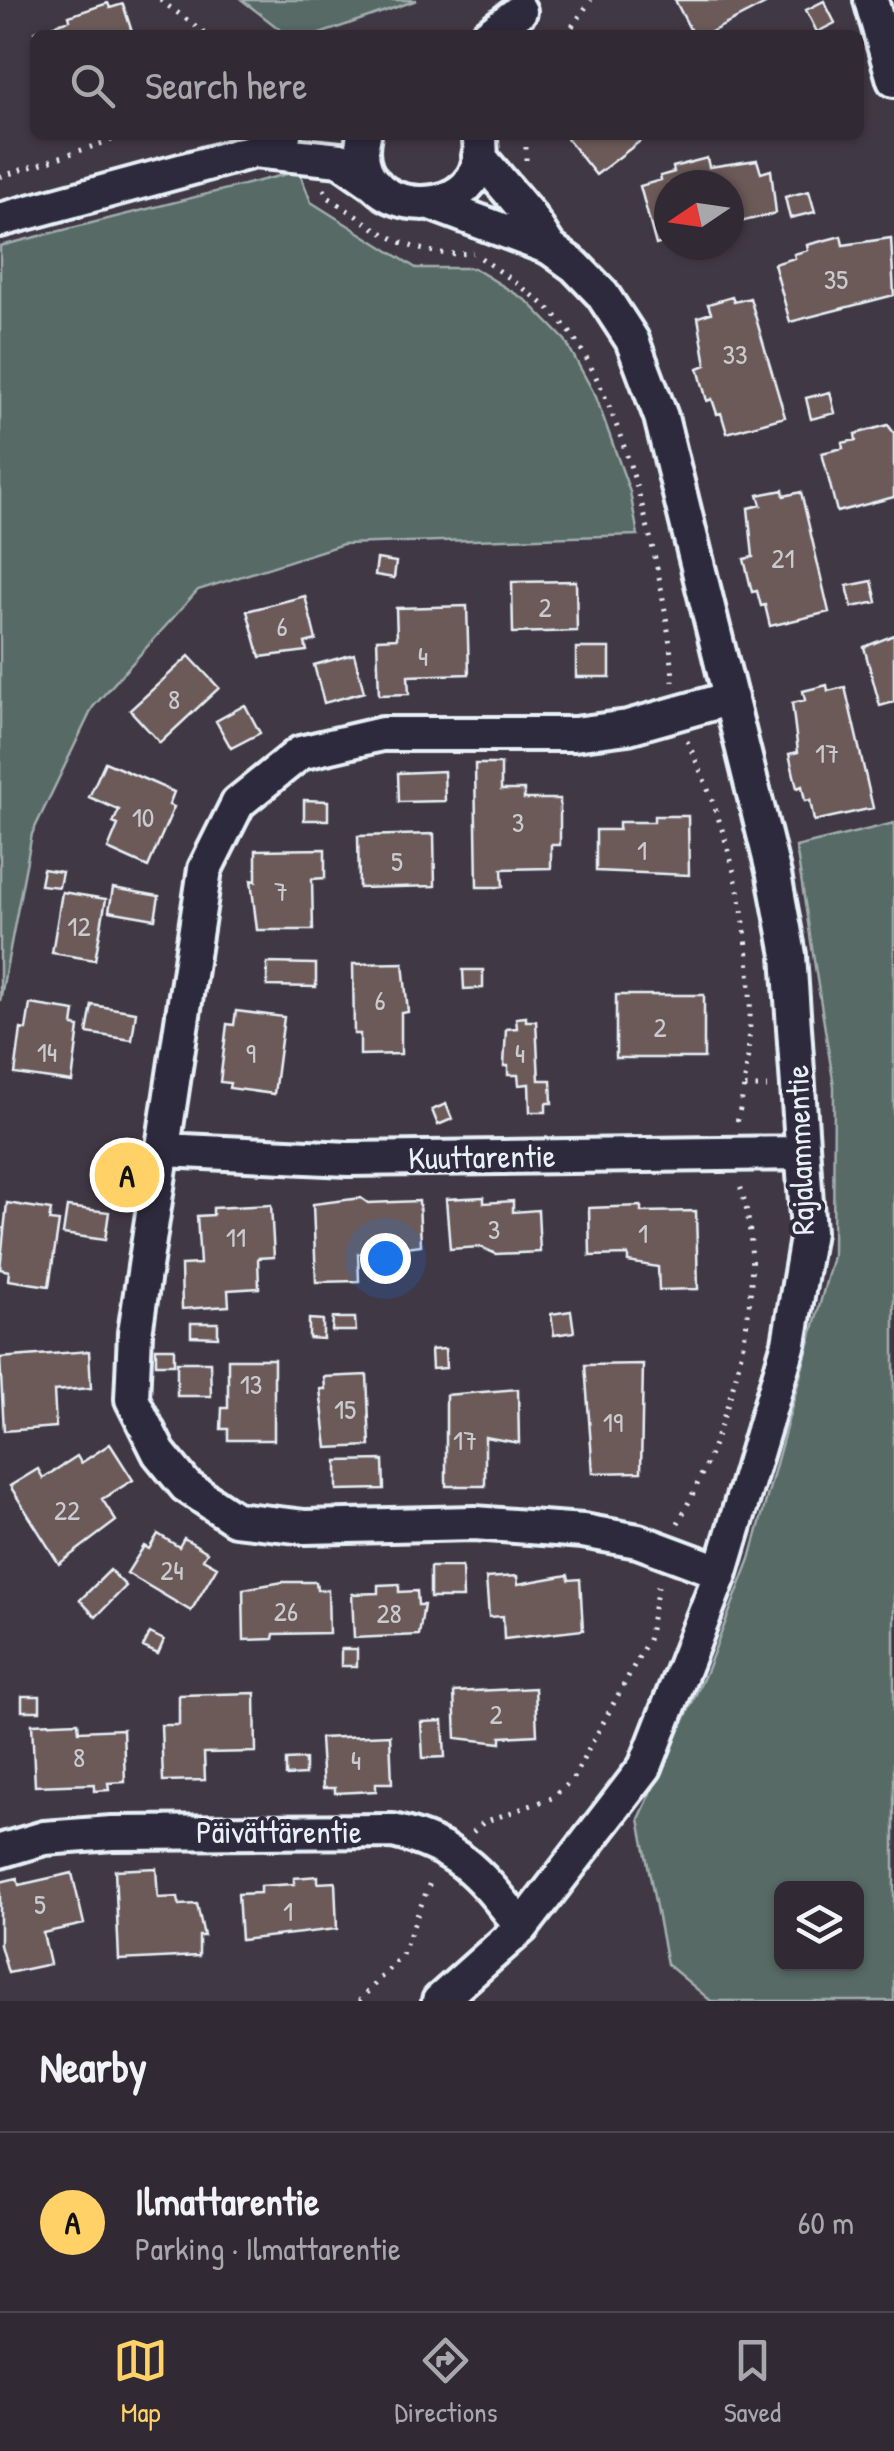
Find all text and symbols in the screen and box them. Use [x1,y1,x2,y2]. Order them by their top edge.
search box [30,30,864,140]
icon: search [65,58,120,113]
text: Search here [145,59,307,111]
north arrow [654,170,744,260]
house number: 35 [824,260,848,298]
house number: 33 [722,335,748,373]
house number: 21 [771,539,795,577]
house number: 2 [538,588,552,626]
house number: 6 [276,607,288,645]
house number: 4 [418,637,428,675]
house number: 8 [168,680,180,718]
house number: 17 [815,734,839,772]
house number: 10 [132,798,154,836]
house number: 3 [512,803,524,841]
house number: 1 [637,831,647,869]
house number: 5 [391,842,403,880]
house number: 7 [274,872,288,910]
house number: 12 [67,907,91,945]
house number: 6 [374,981,386,1019]
house number: 2 [653,1008,667,1046]
house number: 14 [37,1033,57,1071]
house number: 9 [246,1034,256,1072]
house number: 4 [515,1034,525,1072]
street label: Rajalammentie [775,1064,824,1236]
street label: Kuuttarentie [408,1134,556,1179]
pin: A [94,1138,160,1212]
house number: 3 [488,1210,500,1248]
house number: 1 [638,1214,648,1252]
house number: 11 [226,1218,246,1256]
your location [360,1233,411,1284]
house number: 13 [240,1365,262,1403]
house number: 15 [334,1390,356,1428]
house number: 19 [603,1403,623,1441]
house number: 17 [453,1421,477,1459]
house number: 22 [54,1491,80,1529]
house number: 24 [160,1551,184,1589]
house number: 26 [274,1592,298,1630]
house number: 28 [376,1594,402,1632]
house number: 2 [489,1695,503,1733]
house number: 8 [73,1738,85,1776]
house number: 4 [351,1741,361,1779]
street label: Päivättärentie [196,1810,362,1853]
map controls [774,1881,864,1971]
button: layers [774,1881,864,1971]
house number: 5 [34,1885,46,1923]
house number: 1 [283,1892,293,1930]
text: Nearby [40,2038,147,2095]
text: Ilmattarentie [135,2175,319,2227]
text: A [65,2201,80,2244]
text: 60 m [798,2201,854,2244]
text: Parking · Ilmattarentie [135,2227,401,2270]
tab: Map [113,2333,168,2431]
tab: Directions [394,2333,497,2431]
tab: Saved [724,2333,781,2431]

